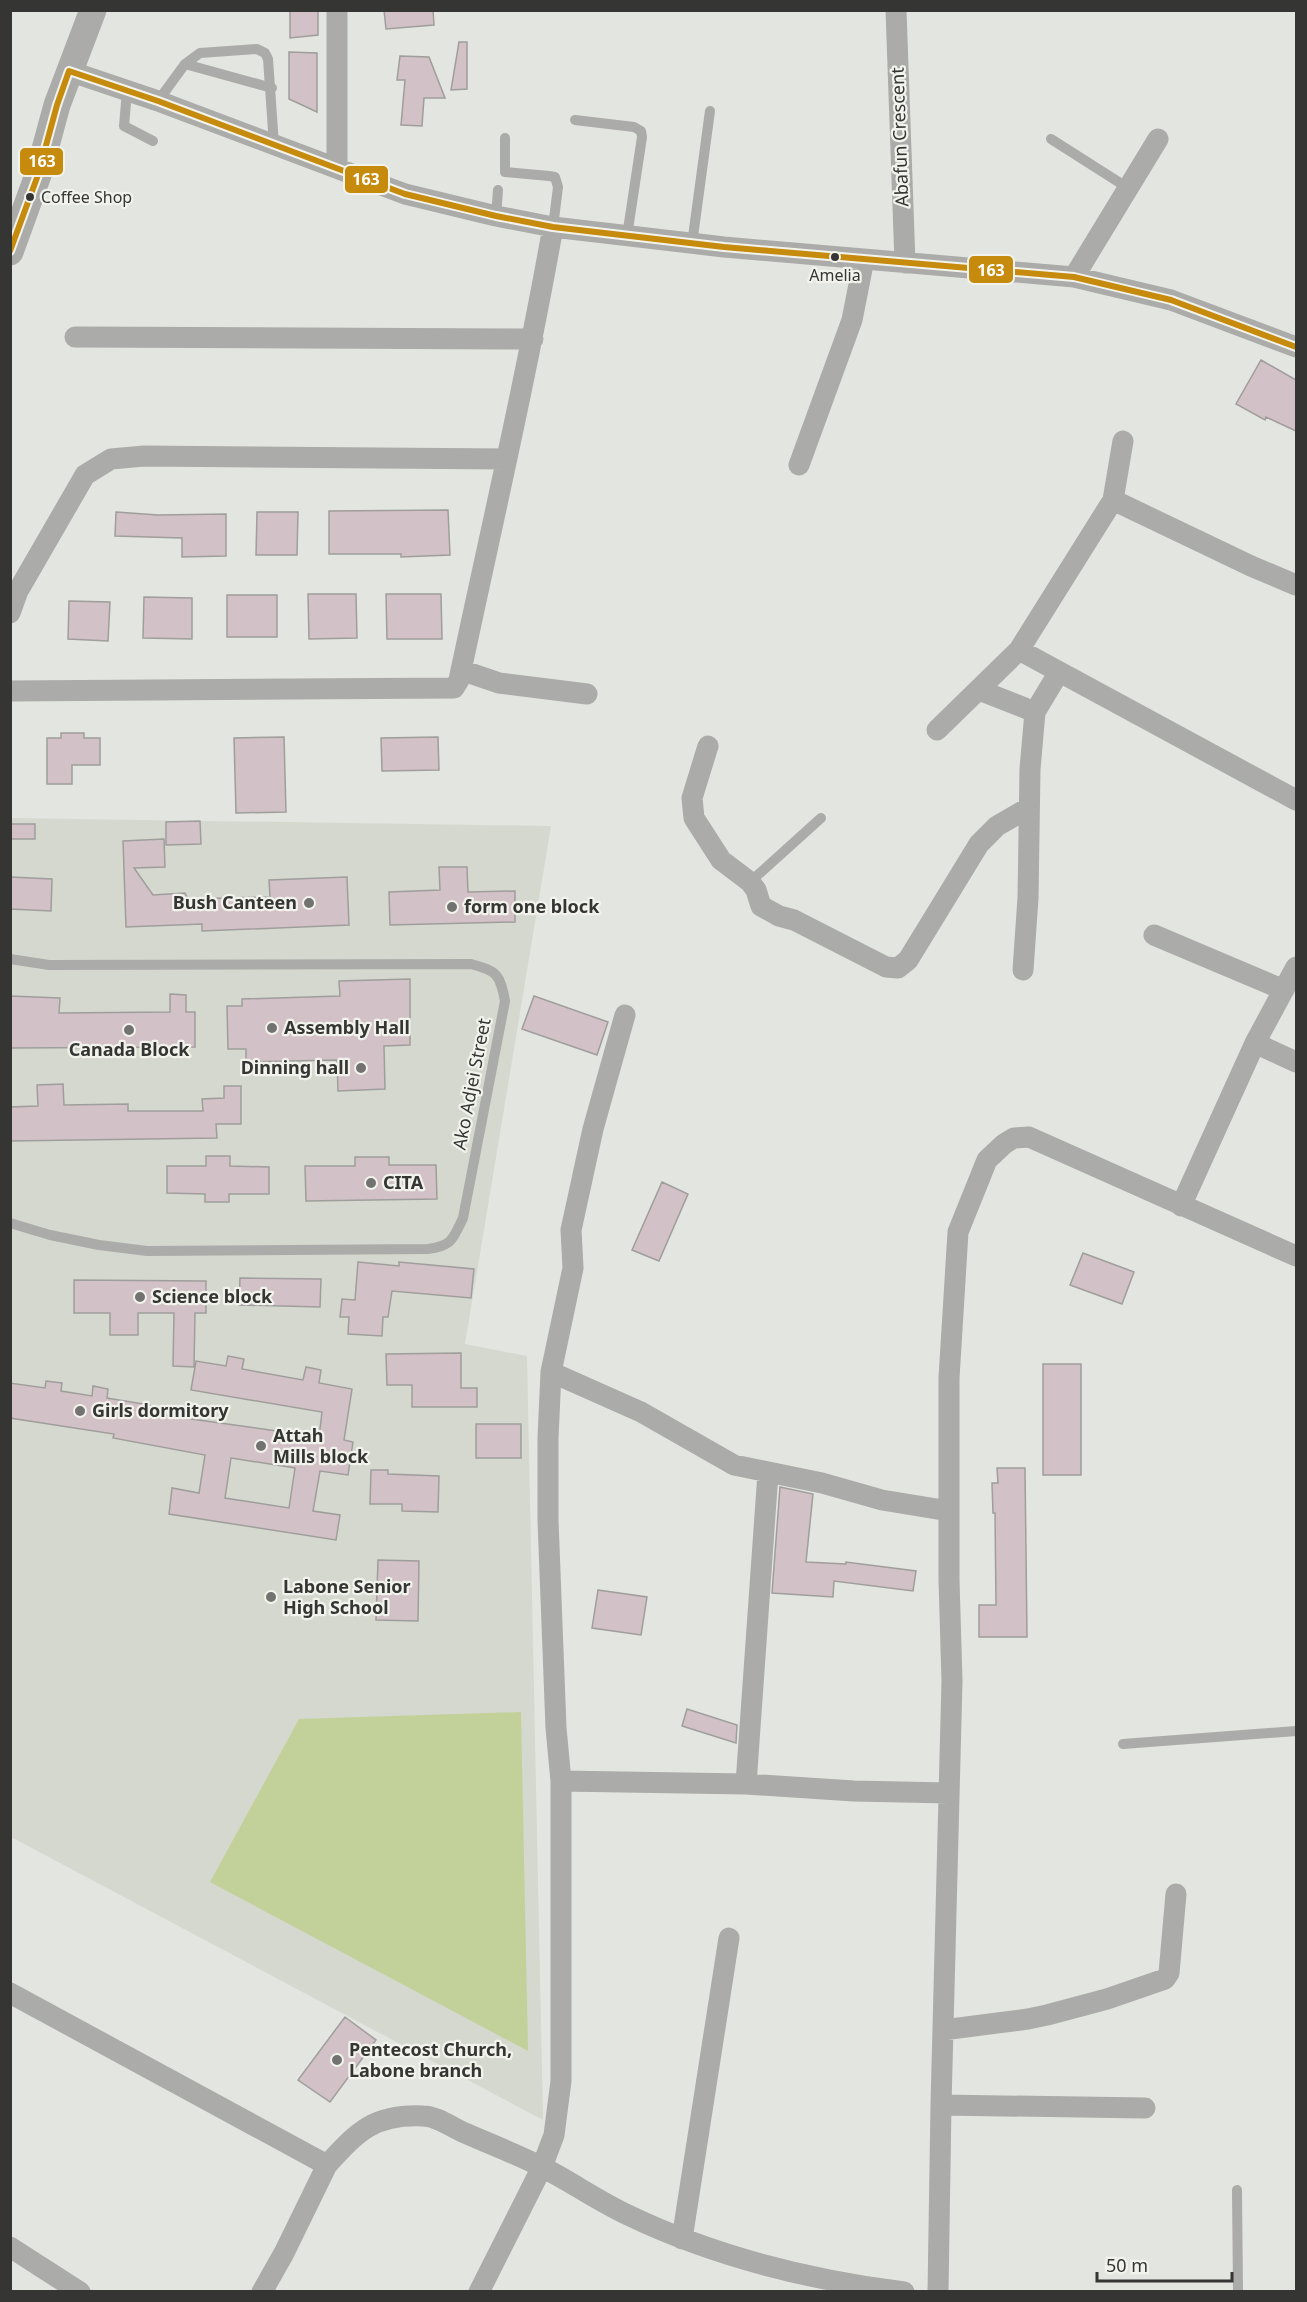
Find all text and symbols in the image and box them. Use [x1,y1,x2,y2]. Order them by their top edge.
street label: Abafun Crescent [885,66,913,207]
line badge: 163 [19,147,64,176]
text: 163 [28,150,56,172]
line badge: 163 [344,165,389,194]
text: 163 [352,168,380,190]
place label: Coffee Shop [41,186,132,208]
marker: Coffee Shop [24,191,36,203]
marker: Amelia [829,251,841,263]
line badge: 163 [968,255,1014,284]
text: 163 [977,259,1005,281]
place label: Amelia [809,264,861,286]
place label: Bush Canteen [173,890,297,914]
place label: form one block [464,894,600,918]
marker: Bush Canteen [302,896,316,910]
marker: form one block [445,900,459,914]
place label: Assembly Hall [284,1015,410,1039]
street label: Ako Adjei Street [446,1015,496,1152]
marker: Assembly Hall [265,1021,279,1035]
marker: Canada Block [122,1023,136,1037]
place label: Canada Block [69,1037,190,1061]
place label: Dinning hall [241,1055,349,1079]
marker: Dinning hall [354,1061,368,1075]
place label: CITA [383,1170,424,1194]
marker: CITA [364,1176,378,1190]
place label: Science block [152,1284,273,1308]
marker: Science block [133,1290,147,1304]
place label: Girls dormitory [92,1398,229,1422]
marker: Girls dormitory [73,1404,87,1418]
place label: Attah Mills block [273,1423,369,1468]
marker: Attah Mills block [254,1439,268,1453]
place label: Labone Senior High School [283,1574,411,1619]
marker: Labone Senior High School [264,1590,278,1604]
place label: Pentecost Church, Labone branch [349,2037,512,2082]
marker: Pentecost Church, Labone branch [330,2053,344,2067]
scale bar [1097,2245,1232,2283]
text: 50 m [1106,2253,1148,2277]

